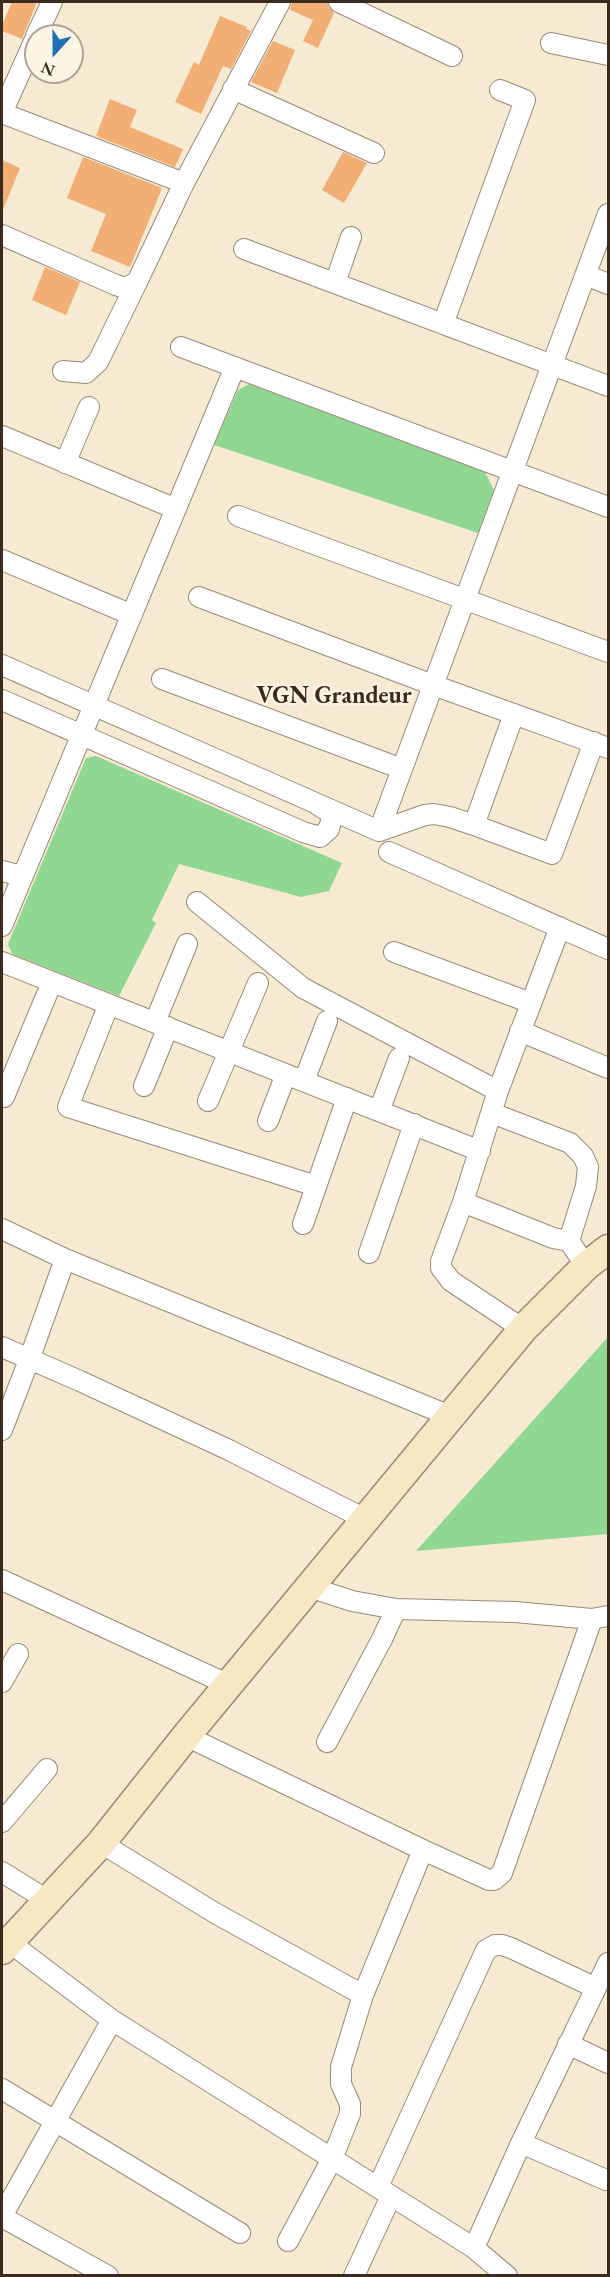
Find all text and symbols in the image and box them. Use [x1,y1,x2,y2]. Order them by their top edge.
north arrow [24,24,84,84]
text: N [38,57,58,82]
district label: VGN Grandeur [256,682,412,710]

